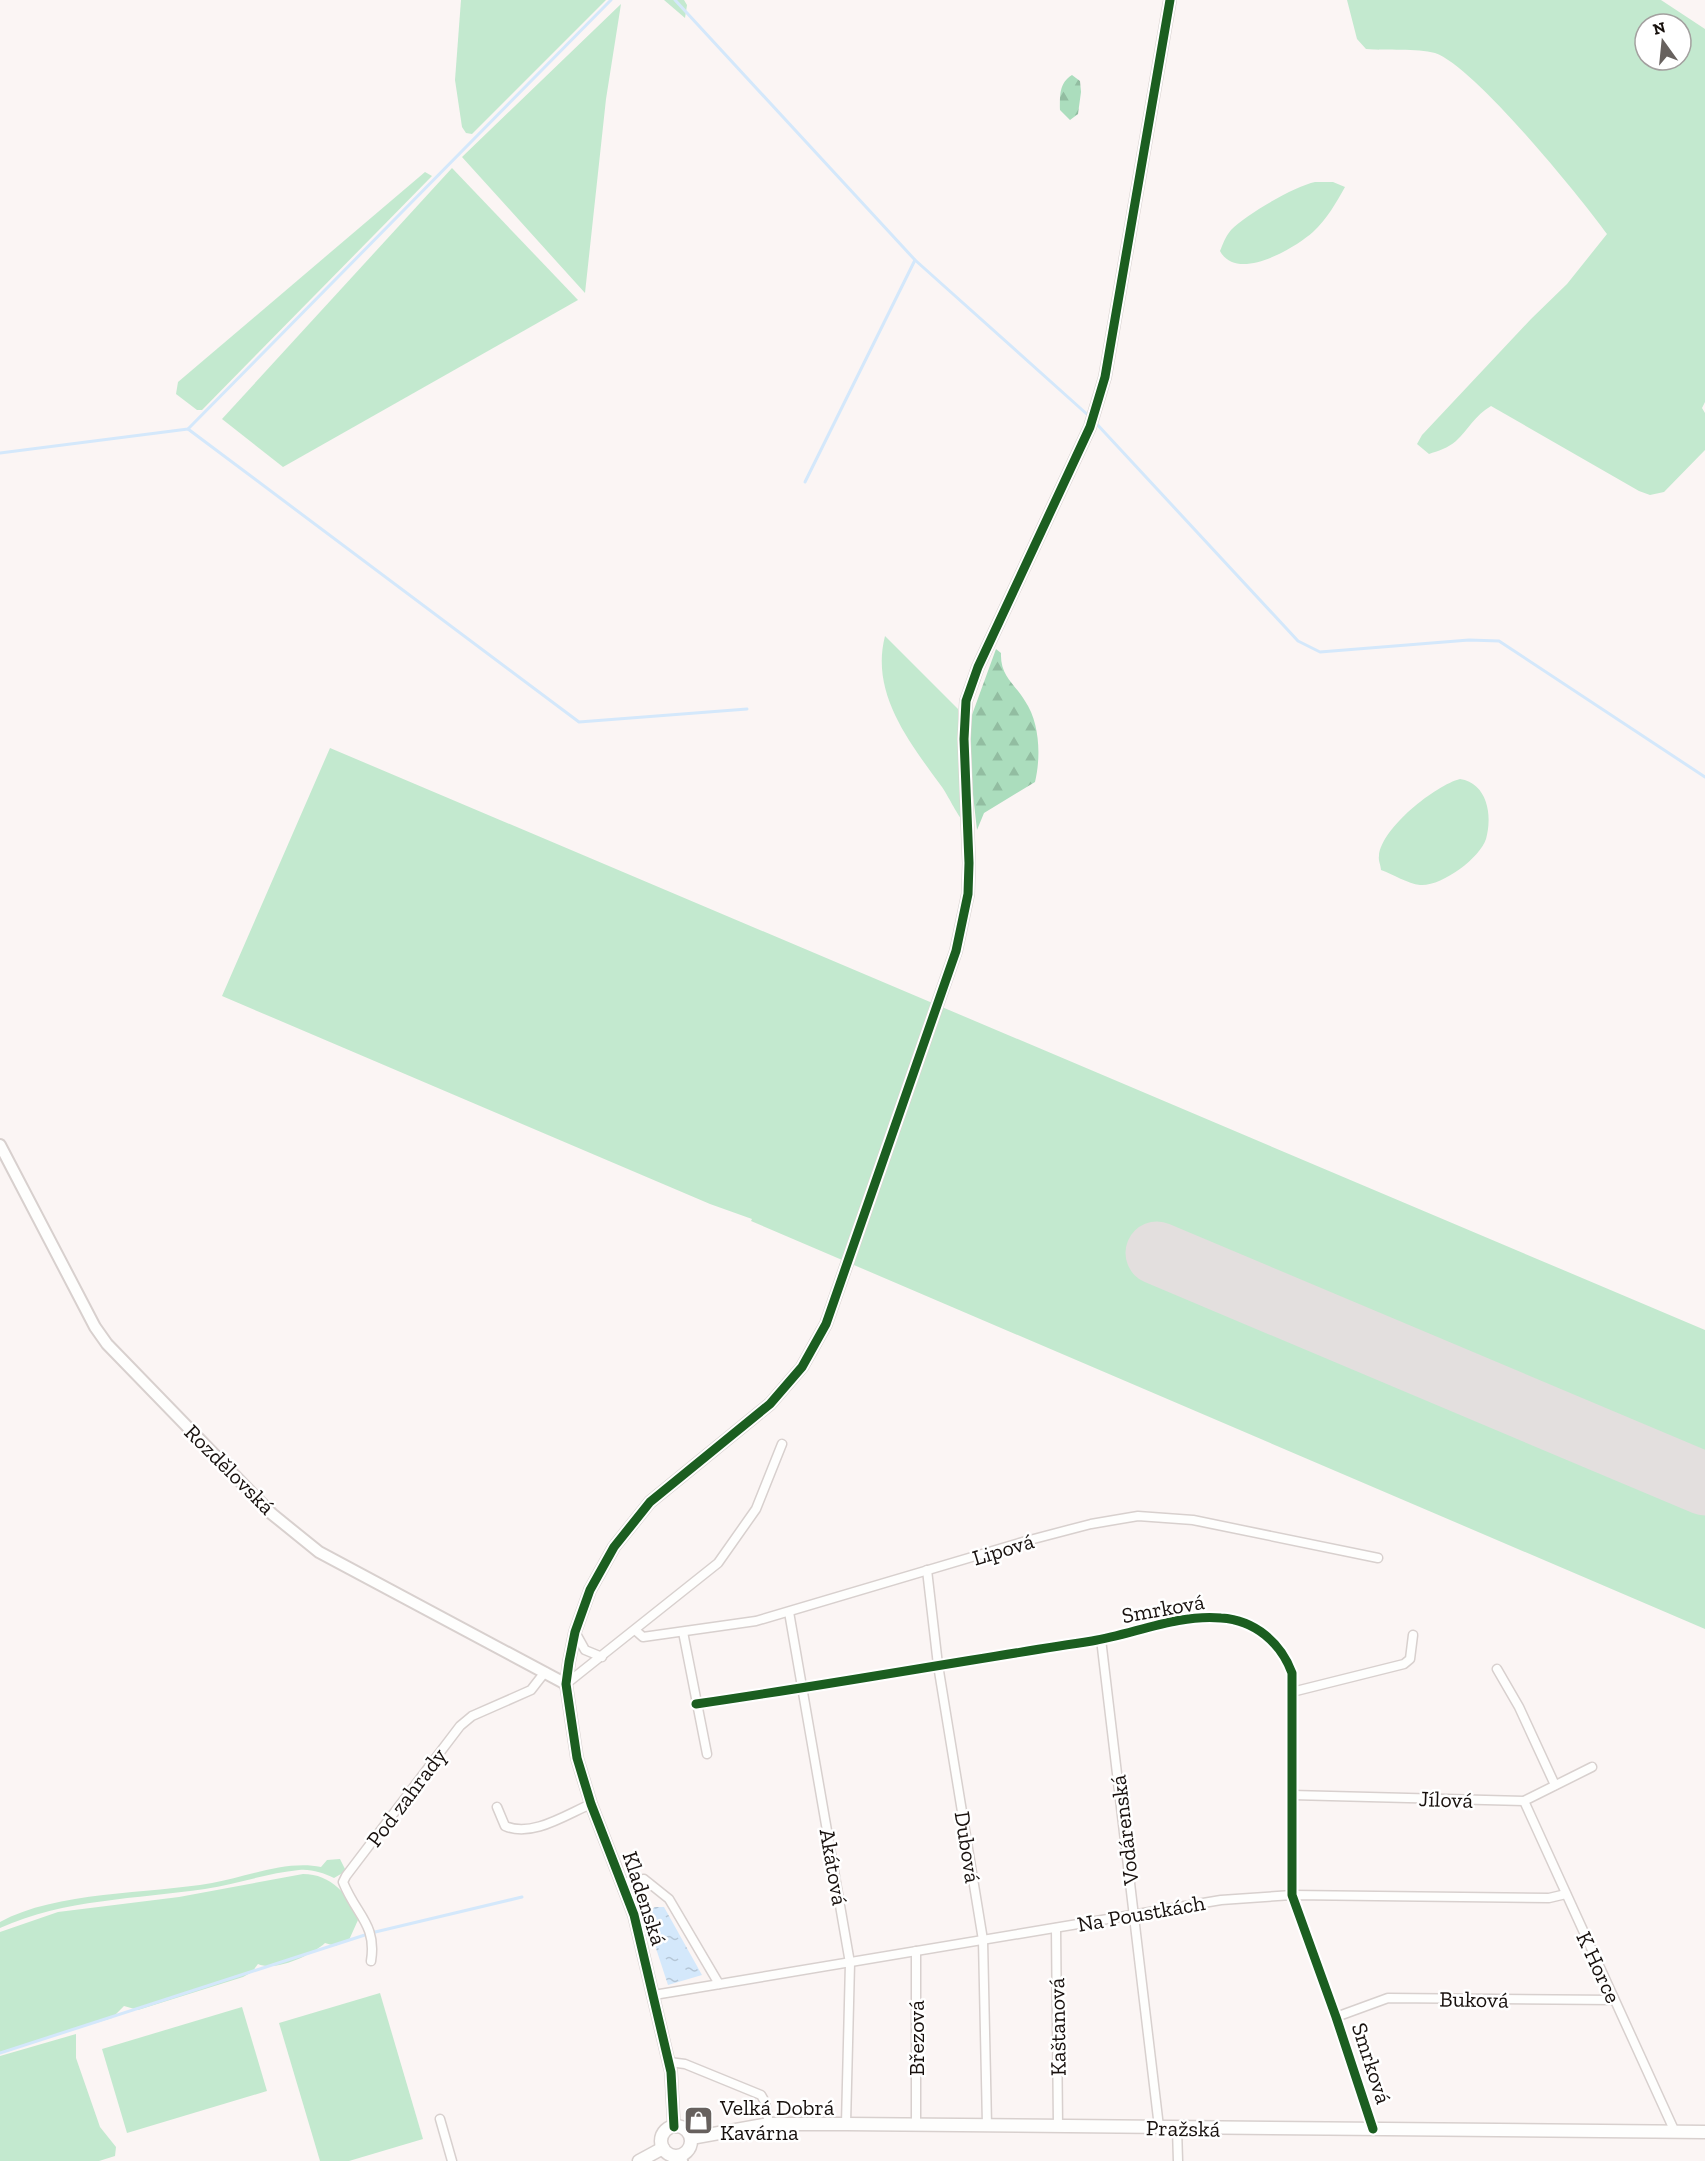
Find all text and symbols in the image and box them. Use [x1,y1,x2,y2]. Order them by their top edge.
north arrow [1633,12,1693,72]
text: N [1651,17,1668,39]
street label: Rozdělovská [179,1419,281,1520]
street label: Lipová [969,1527,1038,1572]
street label: Smrková [1120,1588,1207,1629]
street label: Pod zahrady [361,1742,453,1852]
street label: Vodárenská [1104,1773,1145,1888]
street label: Jílová [1418,1785,1474,1814]
street label: Dubová [949,1809,987,1885]
street label: Akátová [814,1827,854,1908]
street label: Kladenská [617,1848,673,1949]
street label: Na Poustkách [1075,1889,1208,1938]
street label: K Horce [1570,1927,1627,2007]
street label: Kaštanová [1043,1977,1072,2076]
street label: Buková [1439,1985,1509,2014]
street label: Březová [903,2000,930,2076]
street label: Smrková [1346,2019,1397,2107]
place label: Velká Dobrá Kavárna [719,2094,835,2146]
shop icon: Velká Dobrá Kavárna [683,2104,715,2136]
street label: Pražská [1146,2114,1221,2143]

